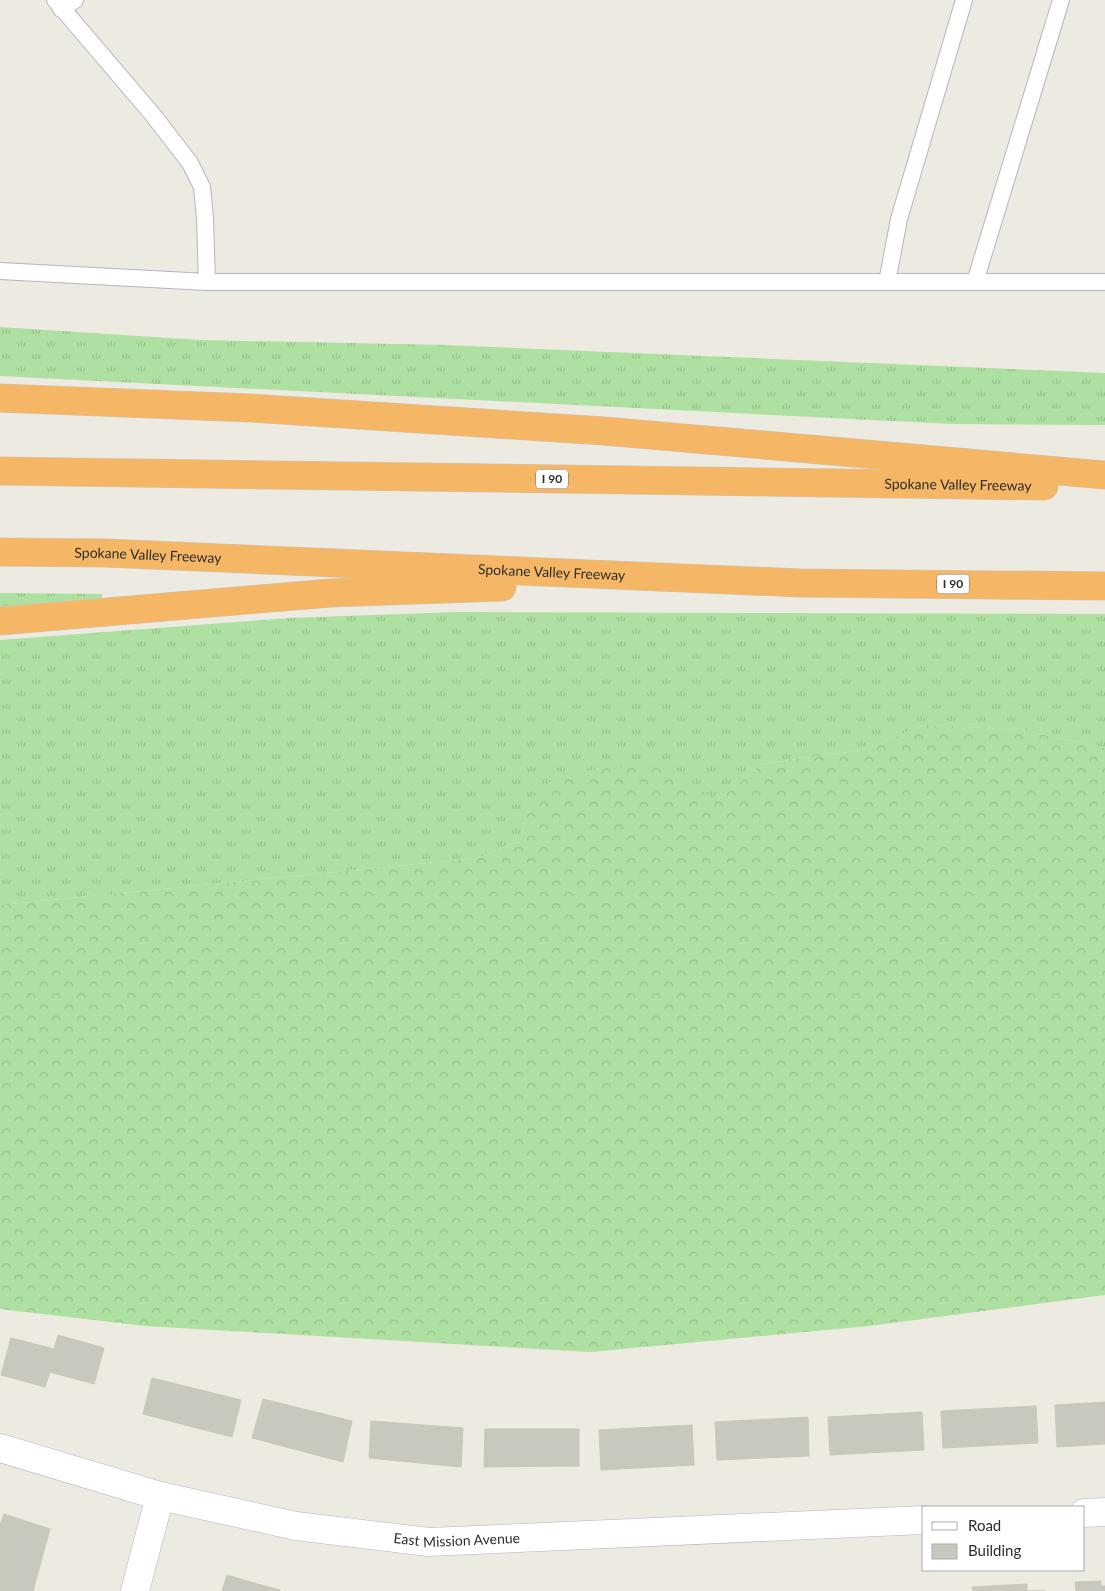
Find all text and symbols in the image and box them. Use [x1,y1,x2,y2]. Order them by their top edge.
road number: I 90 [536,469,568,488]
street label: Spokane Valley Freeway [884,475,1032,494]
street label: Spokane Valley Freeway [74,544,223,566]
street label: Spokane Valley Freeway [478,560,626,583]
road number: I 90 [937,574,969,594]
legend [922,1506,1085,1571]
text: Road [968,1516,1001,1534]
street label: East Mission Avenue [393,1529,520,1550]
text: Building [968,1541,1021,1559]

